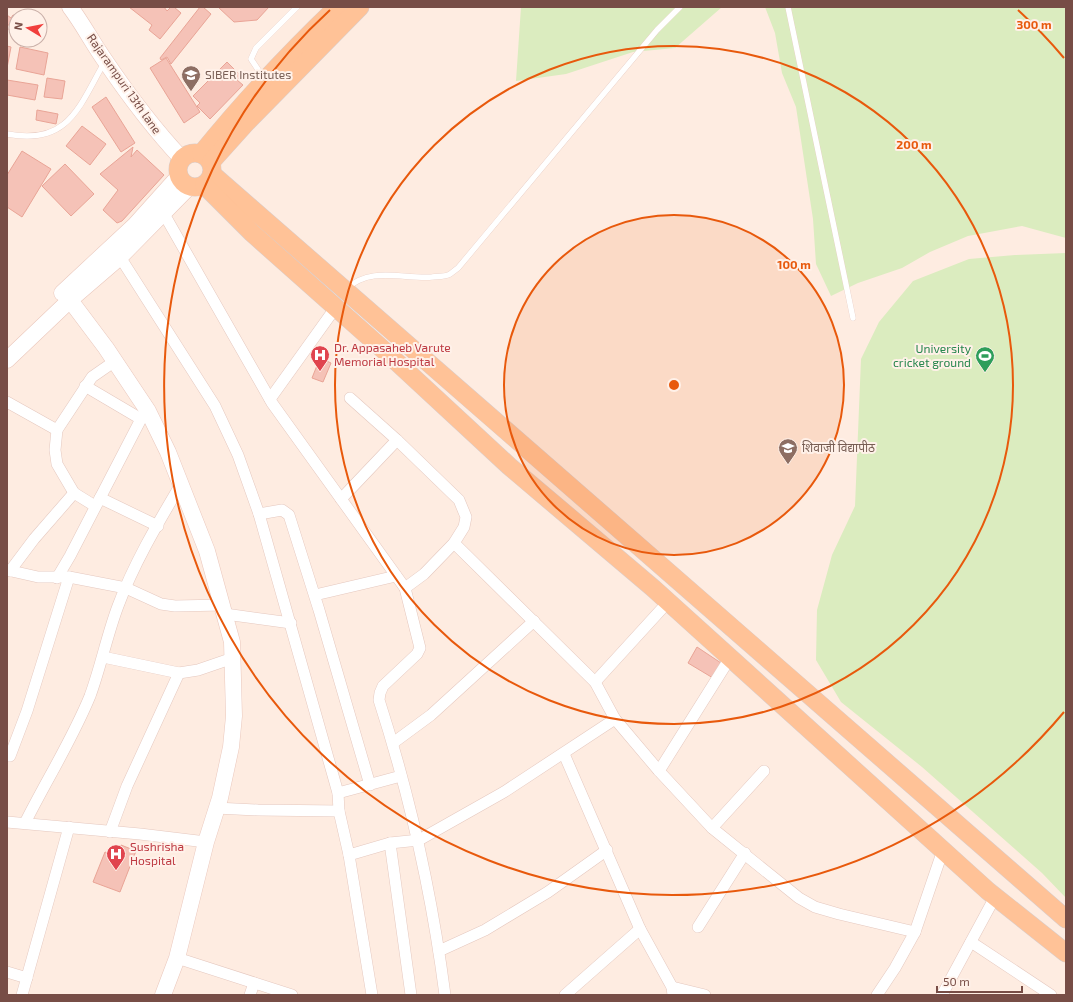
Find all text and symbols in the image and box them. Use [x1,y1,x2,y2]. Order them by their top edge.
north arrow [8,8,48,48]
text: 300 m [1016,17,1052,31]
text: N [11,21,25,31]
street label: Rajarampuri 13th lane [84,31,165,137]
school or university icon: SIBER Institutes [180,64,202,92]
place label: SIBER Institutes [205,67,291,81]
text: 200 m [896,137,932,151]
text: 100 m [777,257,811,271]
place label: Dr. Appasaheb Varute Memorial Hospital [334,340,451,368]
place label: University cricket ground [893,341,972,369]
hospital icon: Dr. Appasaheb Varute Memorial Hospital [309,344,331,372]
sports icon: University cricket ground [974,345,996,373]
centre of rings [667,378,681,392]
school or university icon: शिवाजी विद्यापीठ [777,437,799,465]
place label: शिवाजी विद्यापीठ [802,440,876,454]
place label: Sushrisha Hospital [130,839,184,867]
hospital icon: Sushrisha Hospital [105,843,127,871]
scale bar [937,968,1022,994]
text: 50 m [943,974,970,988]

